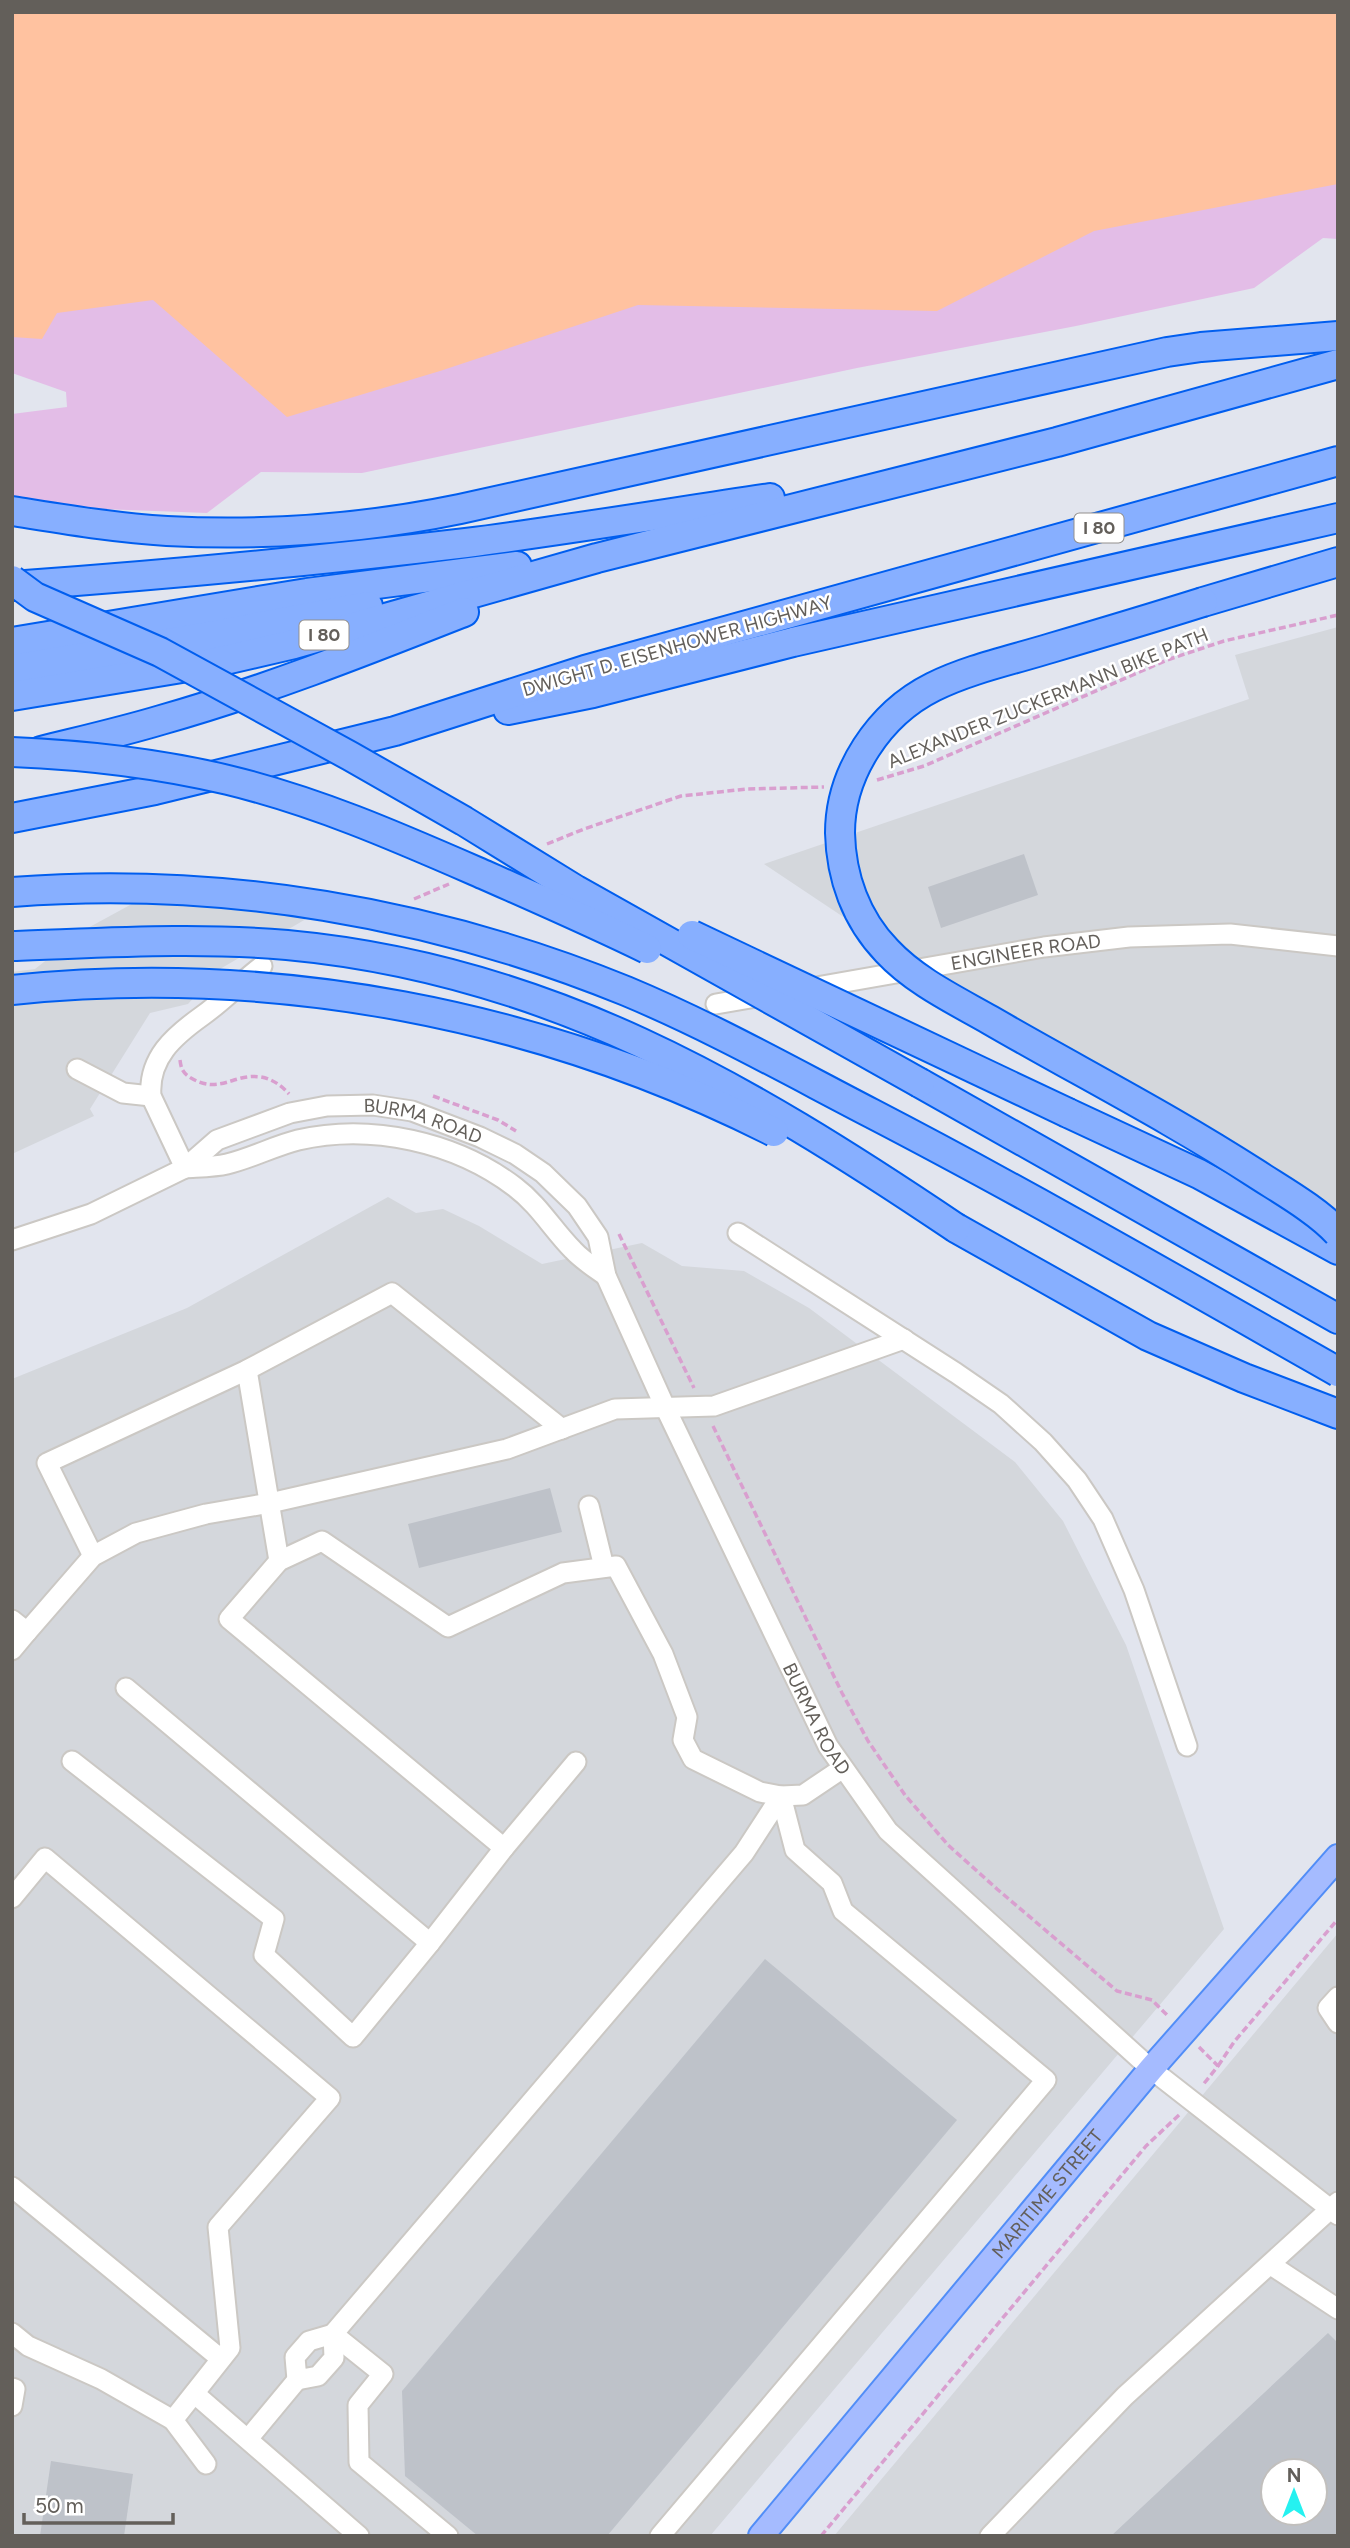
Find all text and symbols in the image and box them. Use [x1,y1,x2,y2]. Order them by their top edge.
road number: I 80 [1074,514,1124,542]
street label: DWIGHT D. EISENHOWER HIGHWAY [520,591,835,701]
road number: I 80 [300,620,348,650]
street label: ALEXANDER ZUCKERMANN BIKE PATH [884,623,1212,773]
street label: ENGINEER ROAD [949,929,1102,975]
street label: BURMA ROAD [363,1093,486,1148]
street label: BURMA ROAD [778,1659,856,1779]
street label: MARITIME STREET [987,2124,1108,2263]
north arrow [1259,2457,1329,2527]
text: N [1287,2464,1301,2487]
scale bar [24,2482,173,2526]
text: 50 m [35,2493,84,2518]

